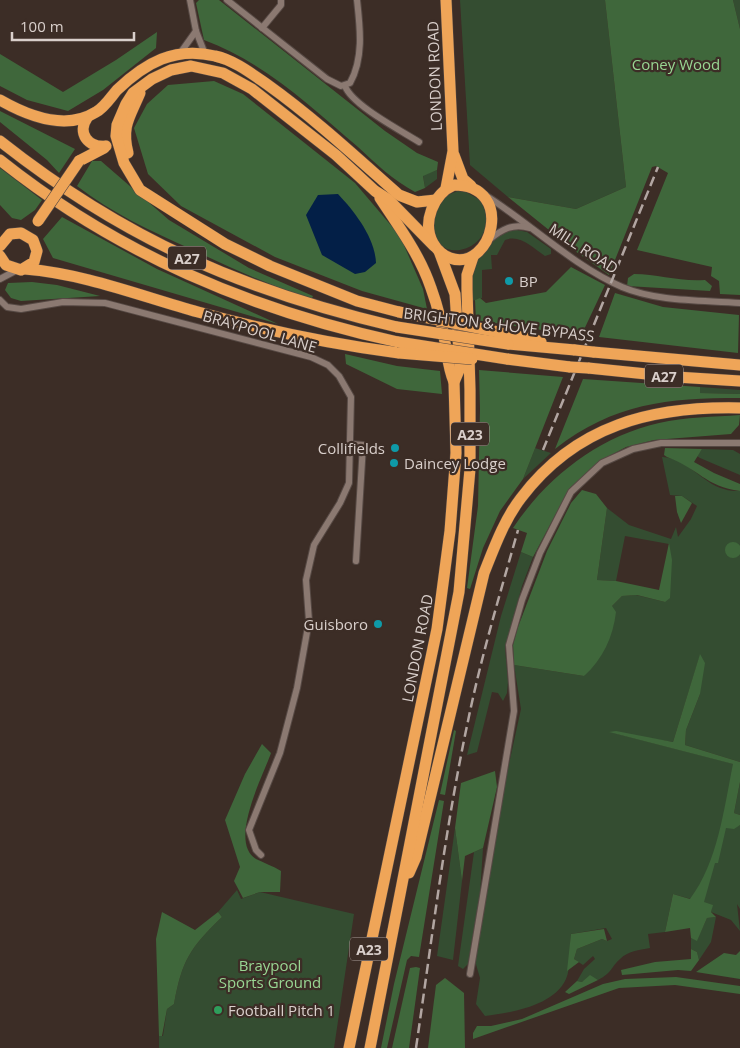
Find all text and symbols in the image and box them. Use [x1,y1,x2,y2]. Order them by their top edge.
scale bar [12,10,135,42]
text: 100 m [20,16,64,36]
street label: LONDON ROAD [422,21,446,131]
park label: Coney Wood [632,54,720,74]
street label: MILL ROAD [546,218,622,278]
road number: A27 [168,247,206,270]
place label: BP [519,271,538,291]
marker: BP [503,275,515,287]
street label: BRIGHTON & HOVE BYPASS [403,302,595,346]
street label: BRAYPOOL LANE [201,305,319,357]
road number: A27 [645,364,683,388]
road number: A23 [451,422,489,446]
place label: Collifields [318,438,385,458]
marker: Collifields [389,442,401,454]
place label: Daincey Lodge [404,453,506,473]
marker: Daincey Lodge [388,457,400,469]
street label: LONDON ROAD [397,592,437,704]
place label: Guisboro [304,614,368,634]
marker: Guisboro [372,618,384,630]
road number: A23 [350,938,388,961]
park label: Braypool Sports Ground [219,955,321,992]
place label: Football Pitch 1 [228,1000,335,1020]
marker: Football Pitch 1 [212,1004,224,1016]

